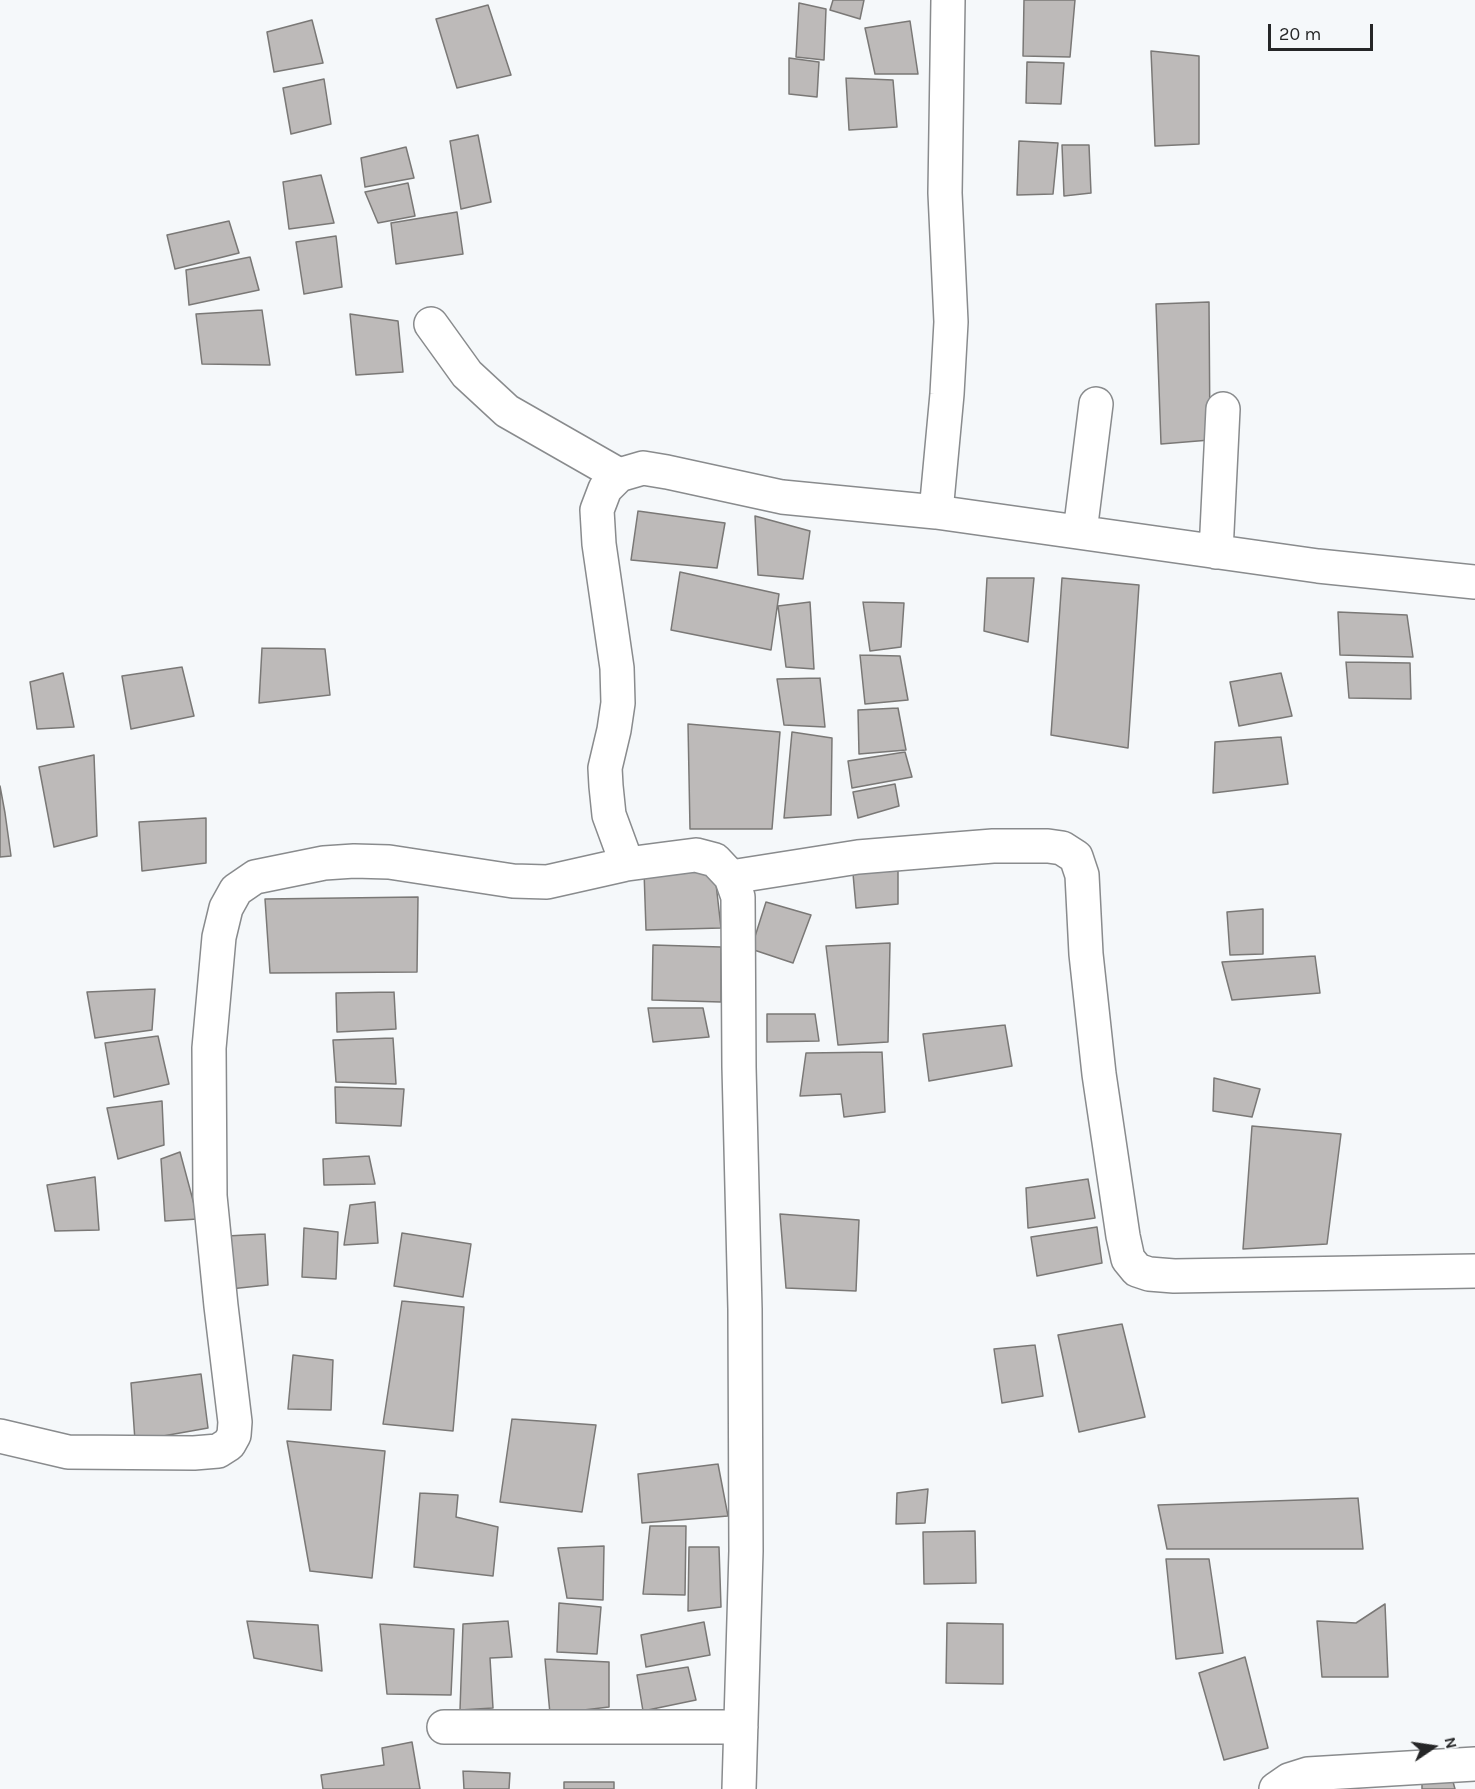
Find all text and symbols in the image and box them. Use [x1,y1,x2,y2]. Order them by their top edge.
scale bar [1271,12,1376,50]
text: 20 m [1279,23,1321,45]
north arrow [1403,1717,1463,1777]
text: N [1440,1735,1462,1751]

